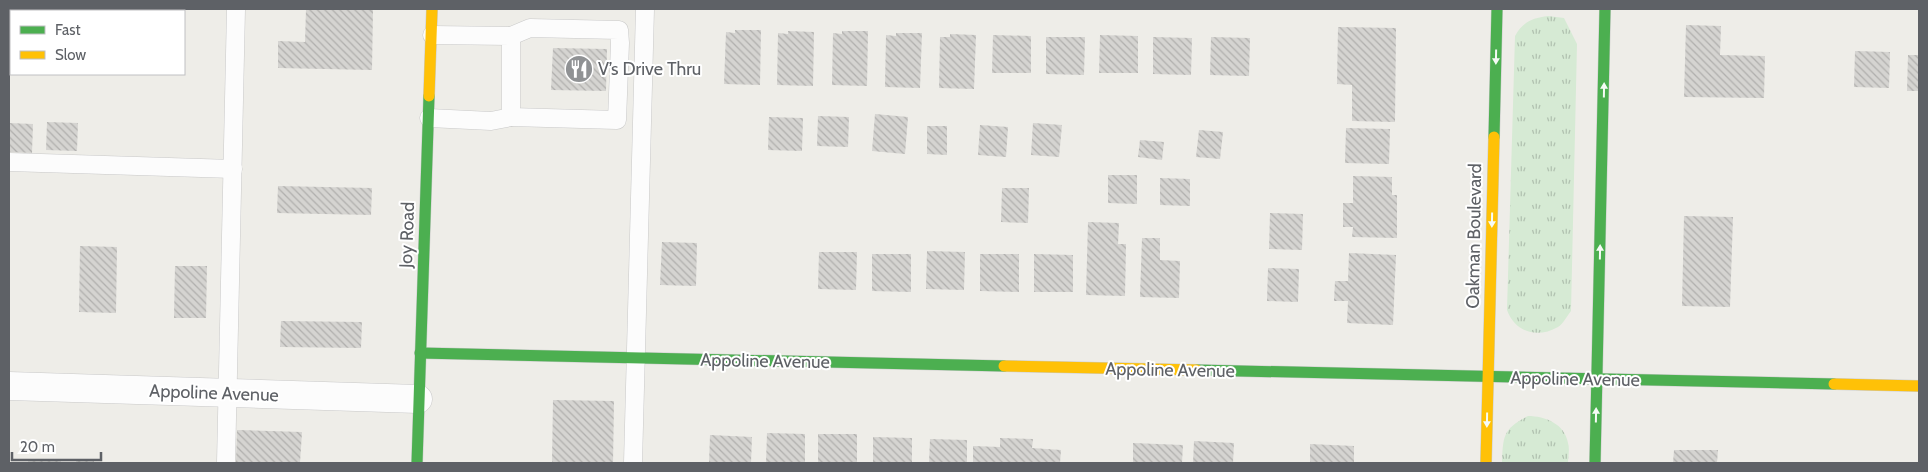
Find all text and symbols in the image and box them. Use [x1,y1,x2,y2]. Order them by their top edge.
legend [10,10,185,75]
text: Fast [55,21,80,39]
text: Slow [55,46,86,64]
one-way arrow [1492,50,1500,66]
restaurant icon: V’s Drive Thru [564,54,594,84]
place label: V’s Drive Thru [598,58,701,80]
one-way arrow [1600,81,1608,97]
street label: Oakman Boulevard [1462,163,1486,309]
street label: Joy Road [395,202,419,269]
one-way arrow [1487,212,1495,228]
one-way arrow [1596,244,1604,260]
street label: Appoline Avenue [700,349,830,373]
street label: Appoline Avenue [1105,358,1235,382]
street label: Appoline Avenue [1510,367,1640,391]
street label: Appoline Avenue [149,380,279,406]
one-way arrow [1592,406,1600,422]
one-way arrow [1482,413,1490,429]
scale bar [12,430,101,462]
text: 20 m [20,438,55,456]

